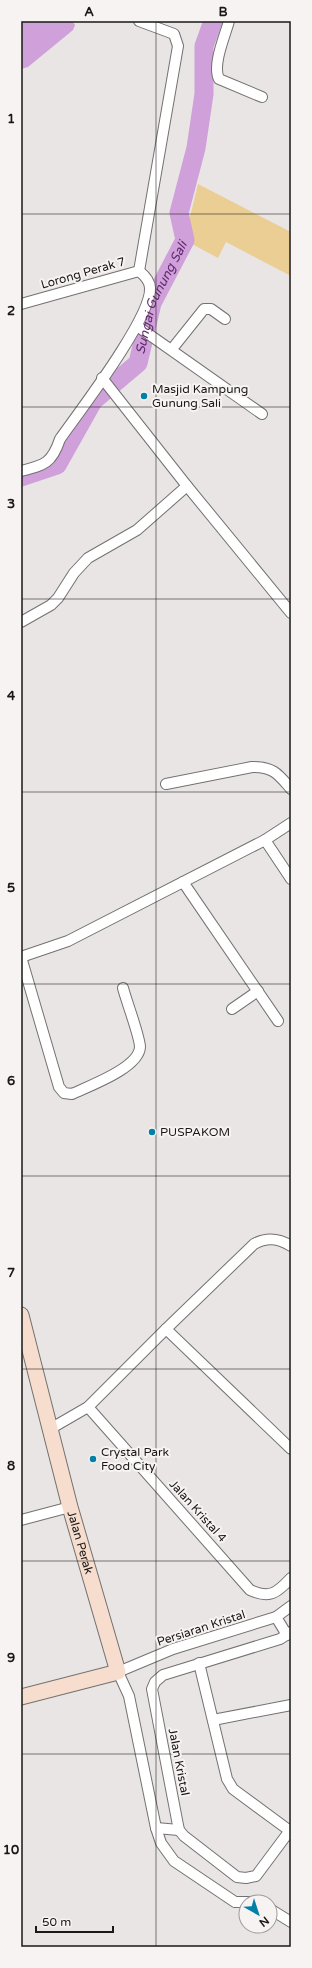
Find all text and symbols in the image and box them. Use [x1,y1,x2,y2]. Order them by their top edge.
text: A [84,4,94,20]
text: B [218,4,228,20]
text: 1 [7,111,15,127]
water label: Sungai Gunung Sali [132,237,192,356]
street label: Lorong Perak 7 [39,254,127,292]
text: 2 [7,303,15,319]
place label: Masjid Kampung Gunung Sali [152,382,248,410]
marker: Masjid Kampung Gunung Sali [139,391,149,401]
text: 3 [7,496,15,512]
text: 4 [7,688,16,704]
text: 5 [7,880,15,896]
text: 6 [7,1073,15,1089]
place label: PUSPAKOM [160,1125,230,1139]
marker: PUSPAKOM [147,1127,157,1137]
text: 7 [7,1265,15,1281]
place label: Crystal Park Food City [101,1445,170,1473]
marker: Crystal Park Food City [88,1454,98,1464]
text: 8 [7,1458,15,1474]
street label: Jalan Kristal 4 [166,1477,230,1545]
street label: Jalan Perak [64,1509,96,1576]
street label: Persiaran Kristal [155,1607,247,1649]
text: 9 [7,1650,15,1666]
street label: Jalan Kristal [166,1727,192,1797]
text: 10 [3,1842,19,1858]
north arrow [238,1894,278,1934]
scale bar [36,1908,113,1934]
text: N [256,1914,272,1929]
text: 50 m [42,1915,71,1929]

